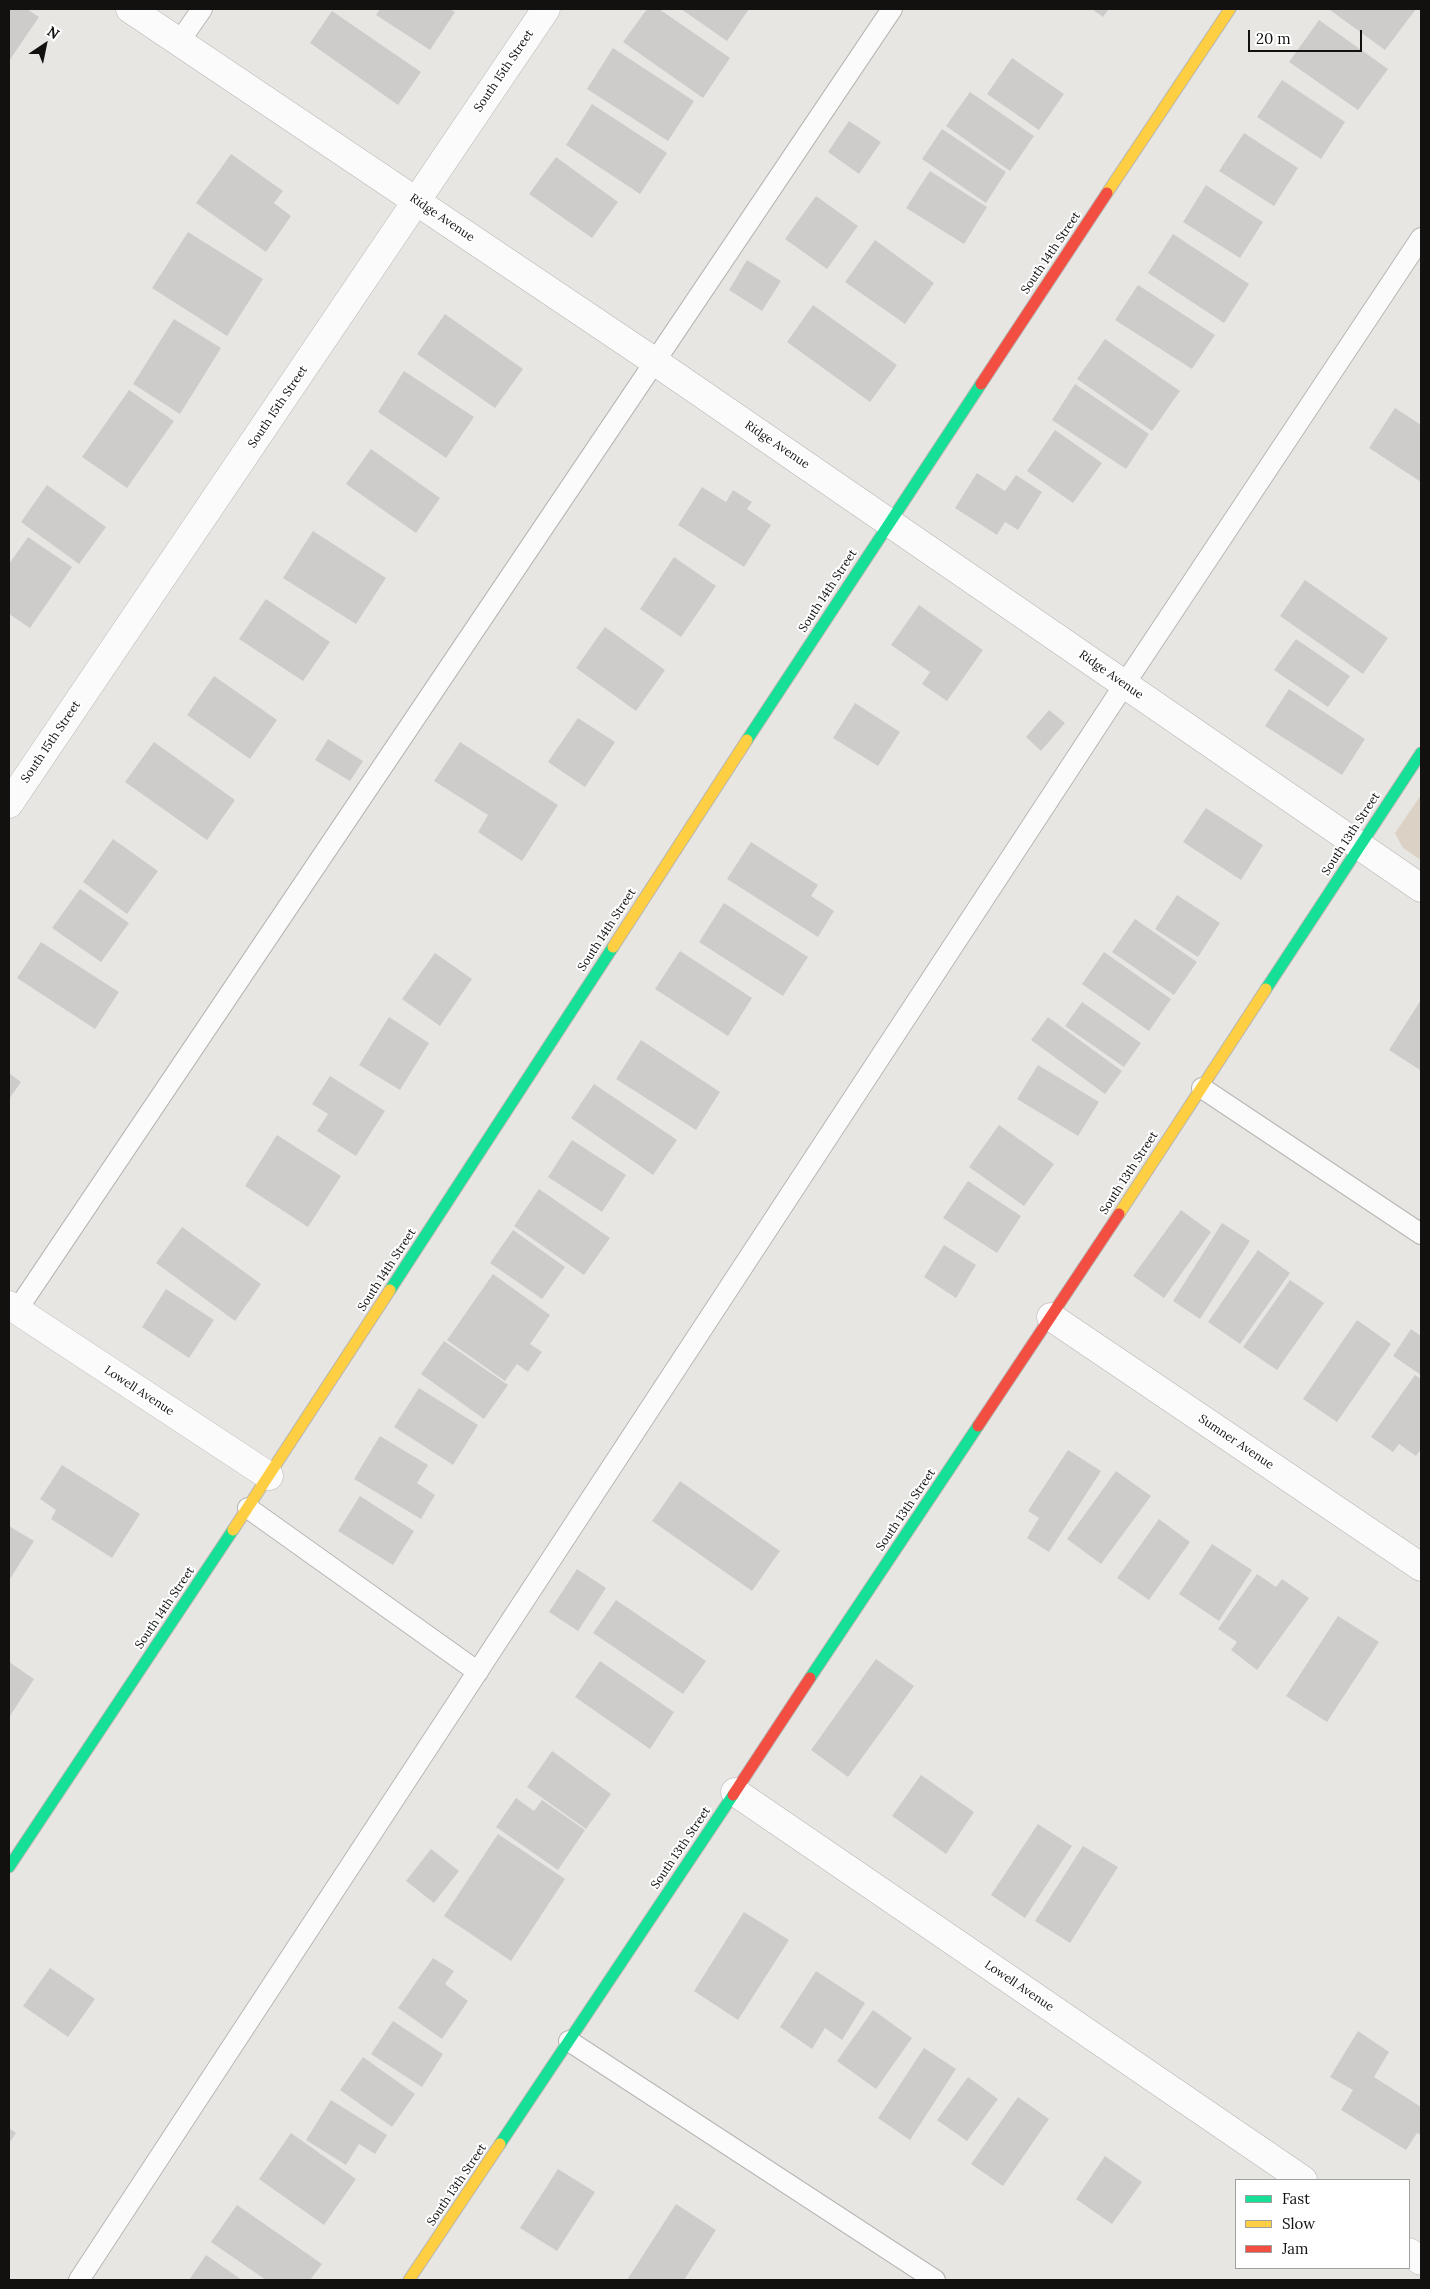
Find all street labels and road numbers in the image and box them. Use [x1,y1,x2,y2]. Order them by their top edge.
street label: South 15th Street [471,27,537,115]
street label: Ridge Avenue [407,191,477,245]
street label: South 14th Street [1018,209,1084,297]
street label: South 15th Street [245,363,311,451]
street label: Ridge Avenue [742,418,812,472]
street label: South 14th Street [796,547,860,635]
street label: Ridge Avenue [1076,648,1146,702]
street label: South 15th Street [18,698,84,786]
street label: South 13th Street [1319,790,1383,878]
street label: South 14th Street [575,886,639,974]
street label: South 13th Street [1097,1129,1161,1217]
street label: South 14th Street [355,1226,419,1314]
street label: Lowell Avenue [101,1363,177,1419]
street label: Sumner Avenue [1196,1412,1276,1472]
street label: South 13th Street [873,1466,939,1554]
street label: South 14th Street [132,1564,198,1652]
street label: South 13th Street [648,1804,714,1892]
street label: Lowell Avenue [982,1958,1056,2014]
street label: South 13th Street [424,2141,490,2229]

